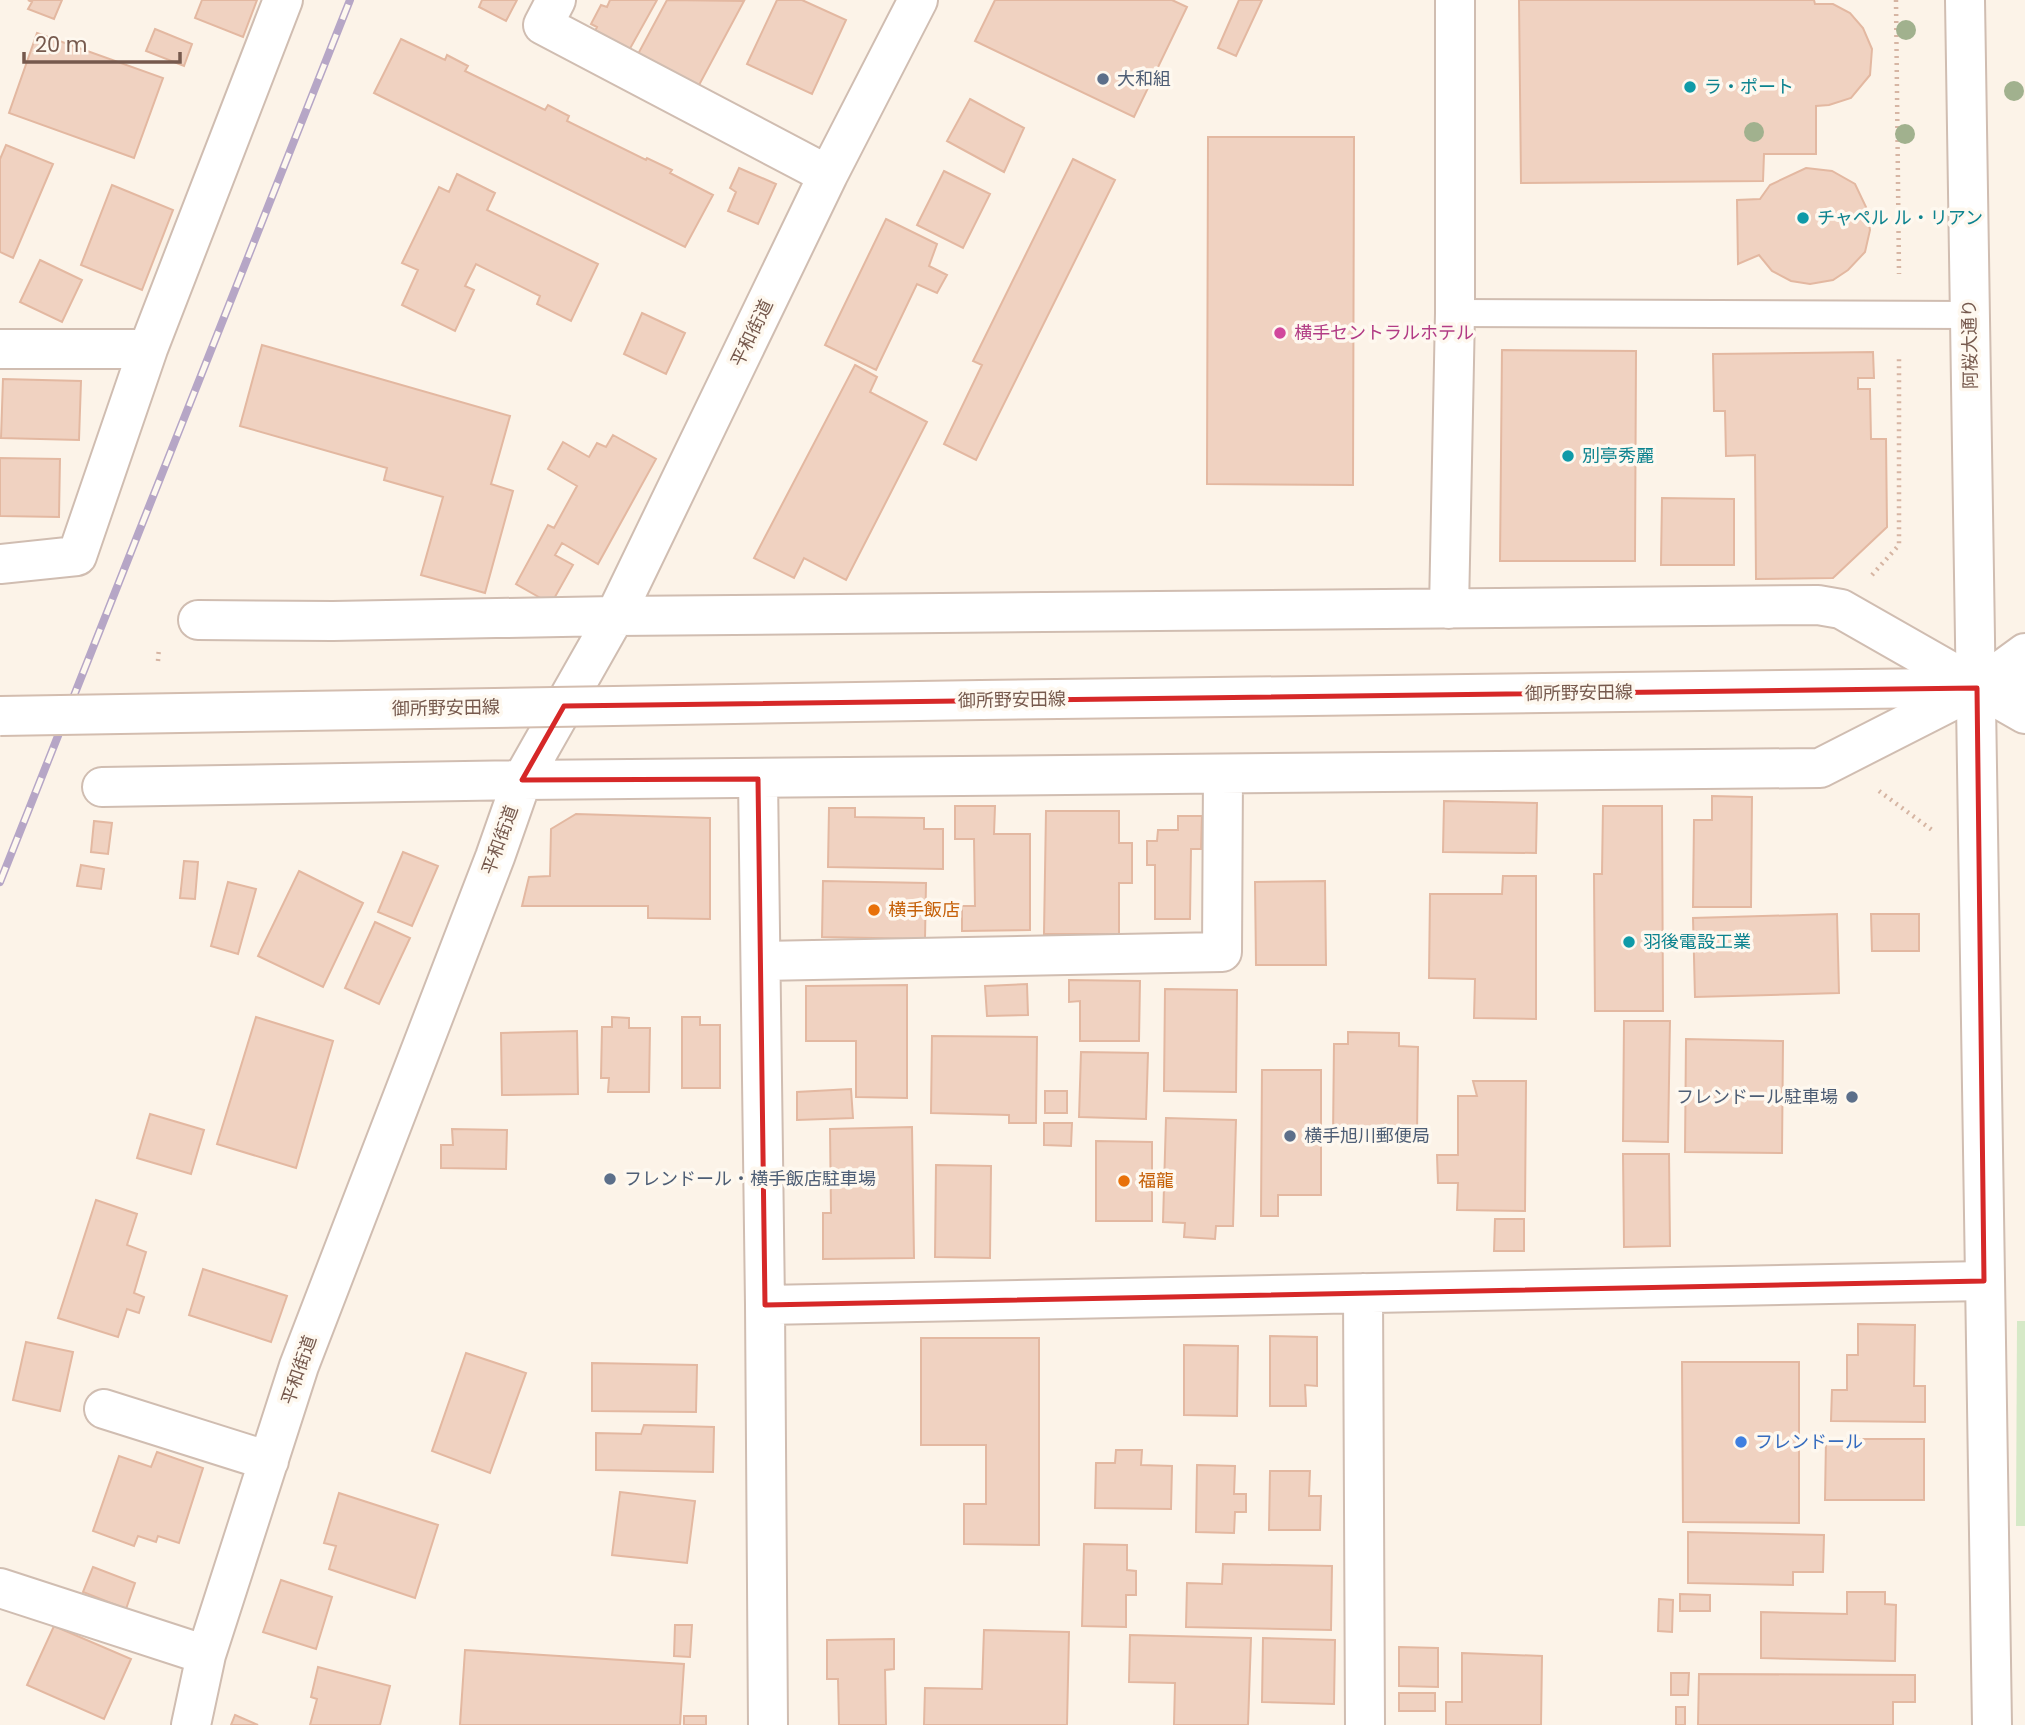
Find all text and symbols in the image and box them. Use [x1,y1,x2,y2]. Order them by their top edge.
scale bar [24,21,180,65]
text: 20 m [35,30,88,59]
place label: 大和組 [1117,66,1171,91]
marker: 大和組 [1095,71,1111,87]
place label: ラ・ポート [1704,74,1794,99]
marker: ラ・ポート [1682,79,1698,95]
place label: チャペル ル・リアン [1817,205,1983,230]
marker: チャペル ル・リアン [1795,210,1811,226]
street label: 平和街道 [725,295,779,371]
street label: 阿桜大通り [1956,299,1983,389]
place label: 横手セントラルホテル [1294,320,1474,345]
marker: 横手セントラルホテル [1272,325,1288,341]
place label: 別亭秀麗 [1582,443,1654,468]
marker: 別亭秀麗 [1560,448,1576,464]
street label: 御所野安田線 [1525,679,1633,706]
street label: 御所野安田線 [958,686,1066,713]
street label: 御所野安田線 [392,694,500,721]
street label: 平和街道 [475,802,524,878]
place label: 横手飯店 [888,897,960,922]
marker: 横手飯店 [866,902,882,918]
place label: 羽後電設工業 [1643,929,1751,954]
marker: 羽後電設工業 [1621,934,1637,950]
place label: フレンドール駐車場 [1676,1084,1838,1109]
marker: フレンドール駐車場 [1844,1089,1860,1105]
place label: 横手旭川郵便局 [1304,1123,1430,1148]
marker: 横手旭川郵便局 [1282,1128,1298,1144]
place label: フレンドール・横手飯店駐車場 [624,1166,876,1191]
place label: 福龍 [1138,1168,1174,1193]
marker: フレンドール・横手飯店駐車場 [602,1171,618,1187]
marker: 福龍 [1116,1173,1132,1189]
street label: 平和街道 [275,1332,322,1408]
place label: フレンドール [1755,1429,1863,1454]
marker: フレンドール [1733,1434,1749,1450]

